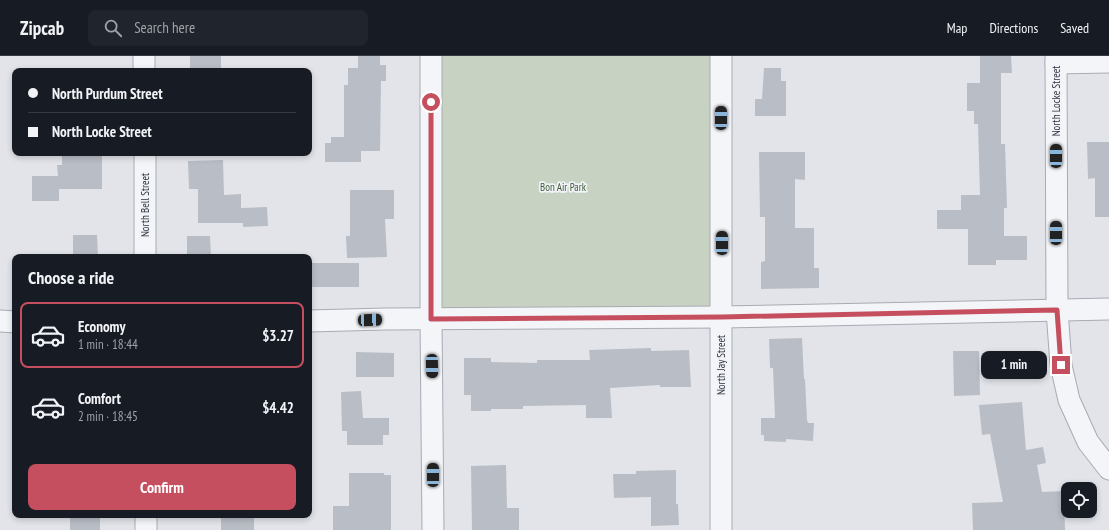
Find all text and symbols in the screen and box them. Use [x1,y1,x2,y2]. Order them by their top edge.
search box [88,10,368,46]
text: Zipcab [20,16,64,40]
icon: search [102,17,124,39]
text: Search here [134,18,195,37]
text: Map [947,19,967,37]
text: Directions [989,19,1038,37]
text: Saved [1060,19,1089,37]
street label: North Locke Street [1049,66,1063,136]
text: North Purdum Street [52,84,163,103]
route start [422,93,440,111]
car [715,106,727,130]
text: North Locke Street [52,122,152,141]
car [1050,144,1062,168]
street label: North Bell Street [138,173,152,237]
park label: Bon Air Park [540,180,587,194]
car [1050,221,1062,245]
car [716,231,728,255]
text: Choose a ride [28,266,114,289]
car [358,314,382,326]
icon: car [30,317,66,353]
text: Economy [78,317,126,336]
text: $3.27 [262,326,294,345]
street label: North Jay Street [714,335,728,395]
text: 1 min · 18:44 [78,336,138,353]
callout: 1 min [981,351,1047,379]
car [426,354,438,378]
text: 1 min [1001,356,1027,373]
route end [1052,356,1070,374]
icon: car [30,389,66,425]
text: Comfort [78,389,121,408]
text: $4.42 [262,398,294,417]
text: 2 min · 18:45 [78,408,138,425]
car [427,463,439,487]
button: Confirm [28,464,296,510]
map controls [1061,482,1097,518]
button: locate [1061,482,1097,518]

